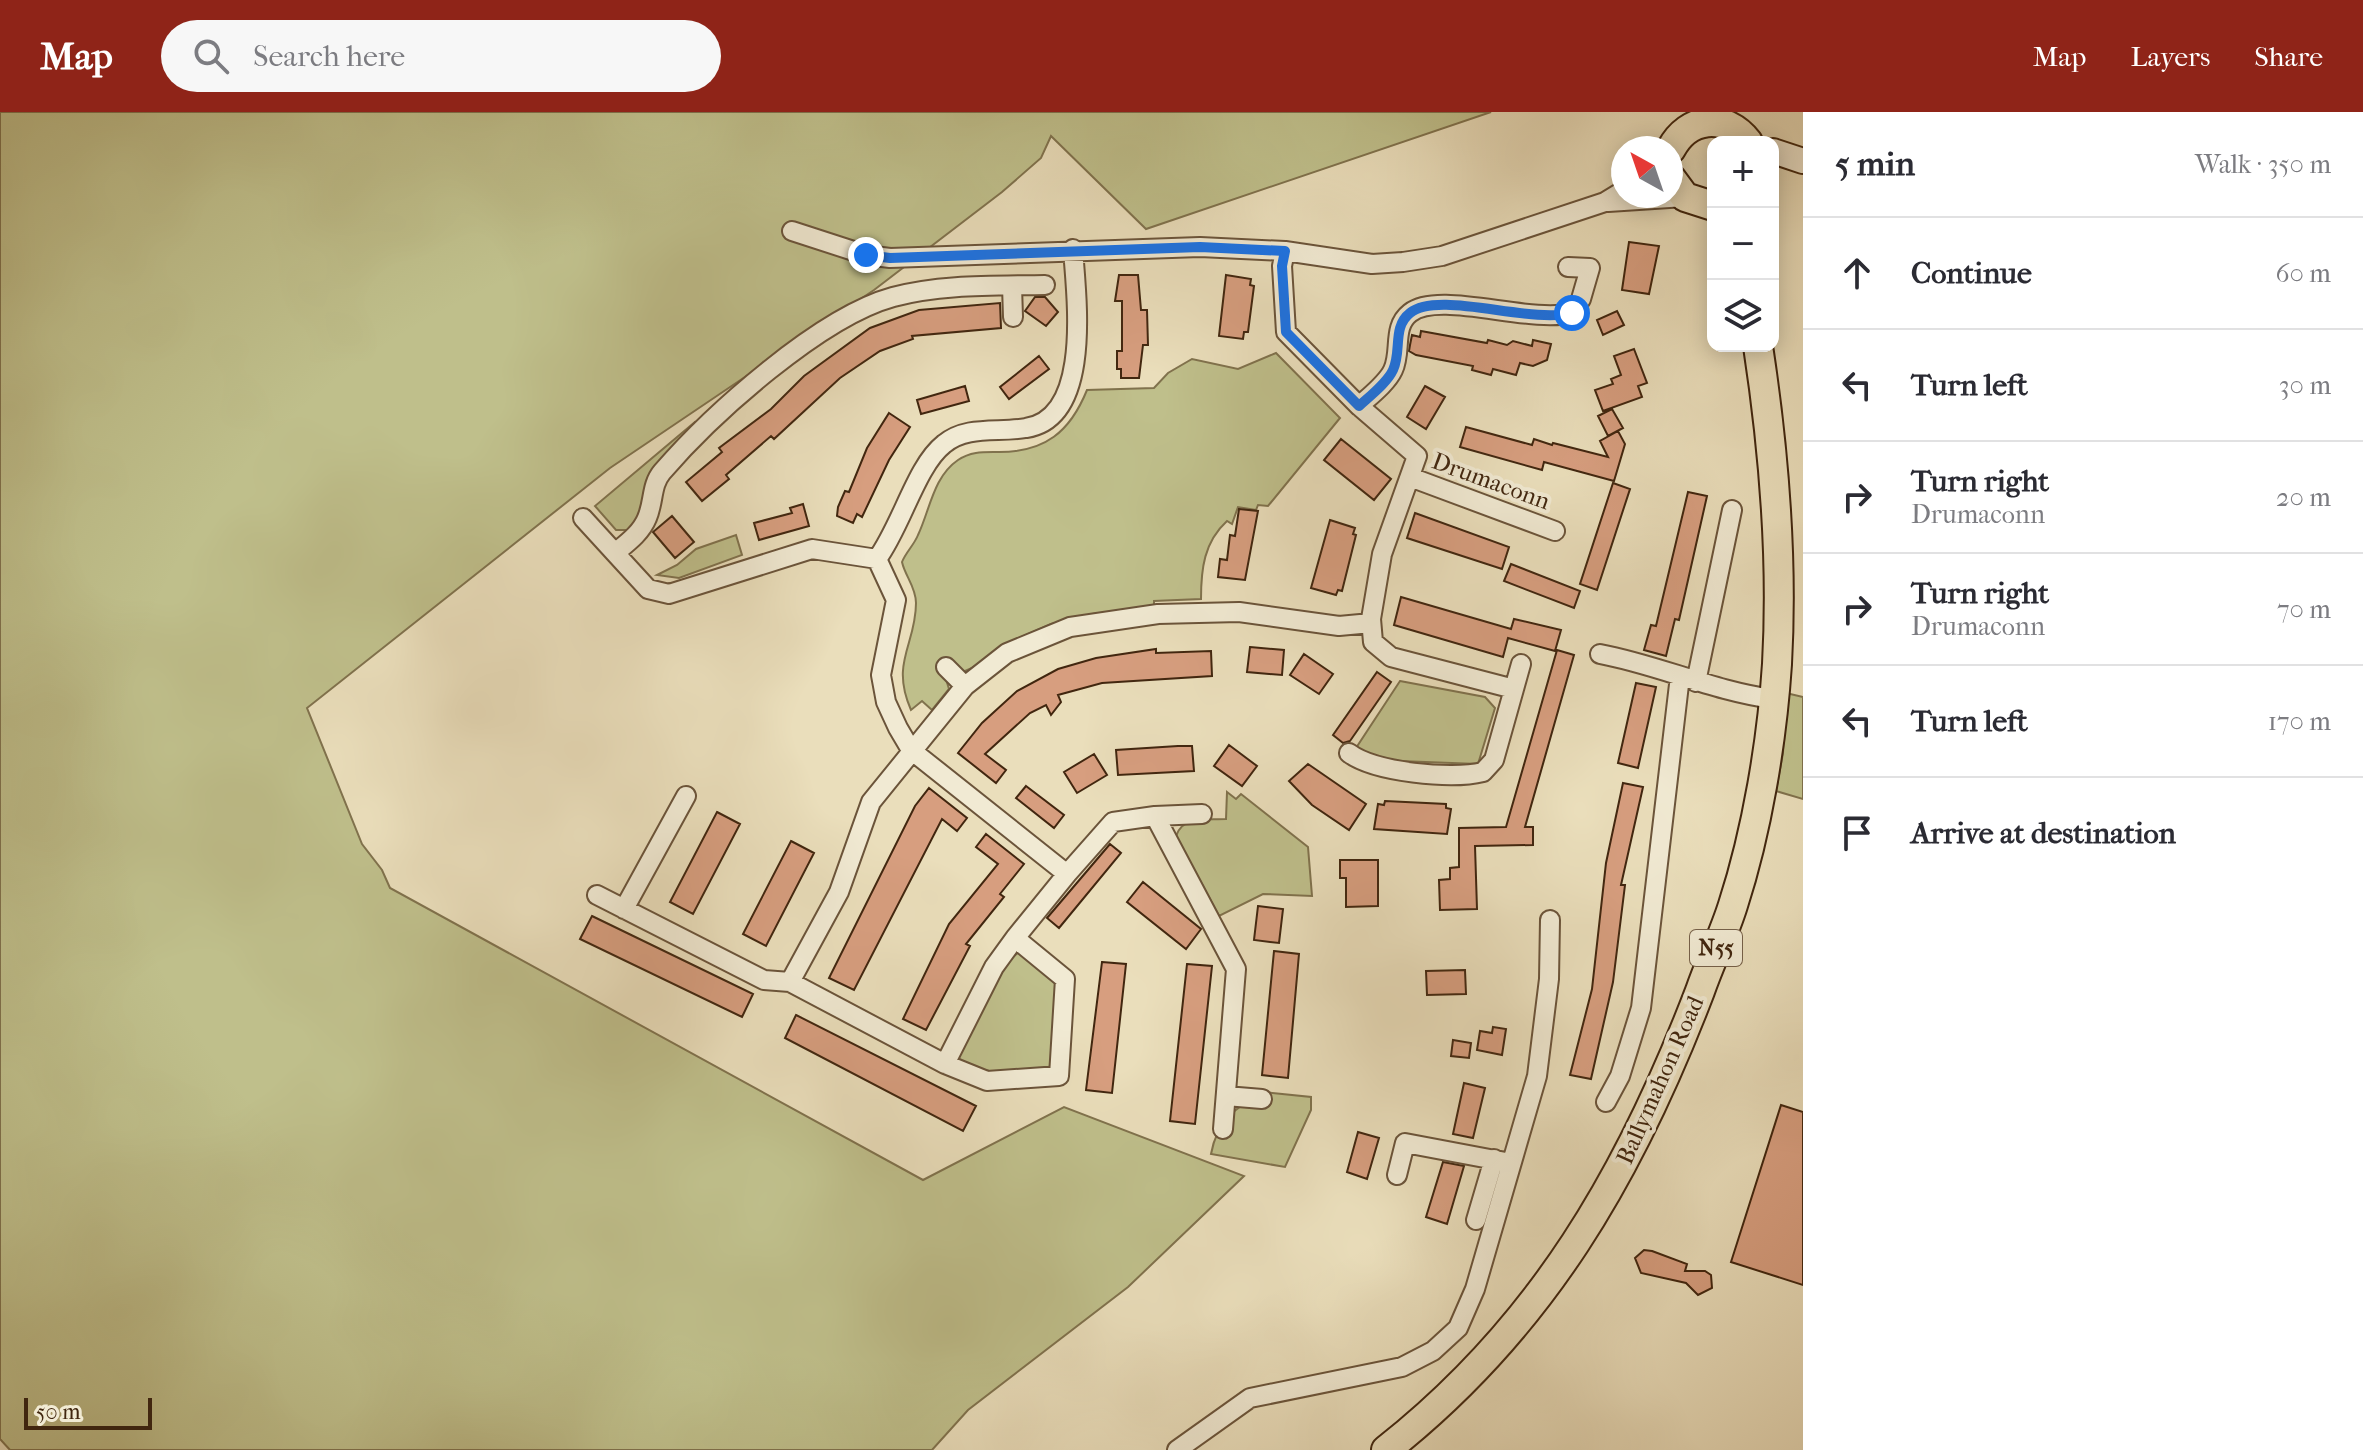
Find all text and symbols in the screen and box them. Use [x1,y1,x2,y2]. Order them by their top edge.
search box [161,20,721,92]
text: Map [40,34,113,79]
icon: search [189,34,233,78]
text: Search here [253,39,405,74]
text: Map [2033,40,2086,73]
text: Layers [2130,40,2210,73]
text: Share [2254,40,2323,73]
north arrow [1611,136,1683,208]
map controls [1707,136,1779,352]
button: + [1707,136,1779,208]
text: 5 min [1835,144,1915,184]
text: Walk · 350 m [2195,149,2331,180]
button: − [1707,208,1779,280]
route end [848,237,884,273]
icon: ahead [1835,251,1879,295]
text: Continue [1911,256,2032,291]
text: 60 m [2275,258,2331,289]
button: layers [1707,280,1779,352]
route start [1554,295,1590,331]
icon: left [1835,363,1879,407]
text: Turn left [1911,368,2028,403]
text: 30 m [2279,370,2331,401]
street label: Drumaconn [1428,447,1554,515]
text: Turn right [1911,464,2049,499]
icon: right [1835,475,1879,519]
text: 20 m [2276,482,2331,513]
text: Drumaconn [1911,499,2045,530]
text: Turn right [1911,576,2049,611]
icon: right [1835,587,1879,631]
text: 70 m [2277,594,2331,625]
text: Drumaconn [1911,611,2045,642]
icon: left [1835,699,1879,743]
text: Turn left [1911,704,2028,739]
text: 170 m [2268,706,2331,737]
icon: arrive [1835,811,1879,855]
text: Arrive at destination [1911,816,2176,851]
road number: N55 [1690,930,1742,966]
street label: Ballymahon Road [1610,991,1710,1168]
scale bar [24,1394,152,1430]
text: 50 m [36,1399,81,1425]

